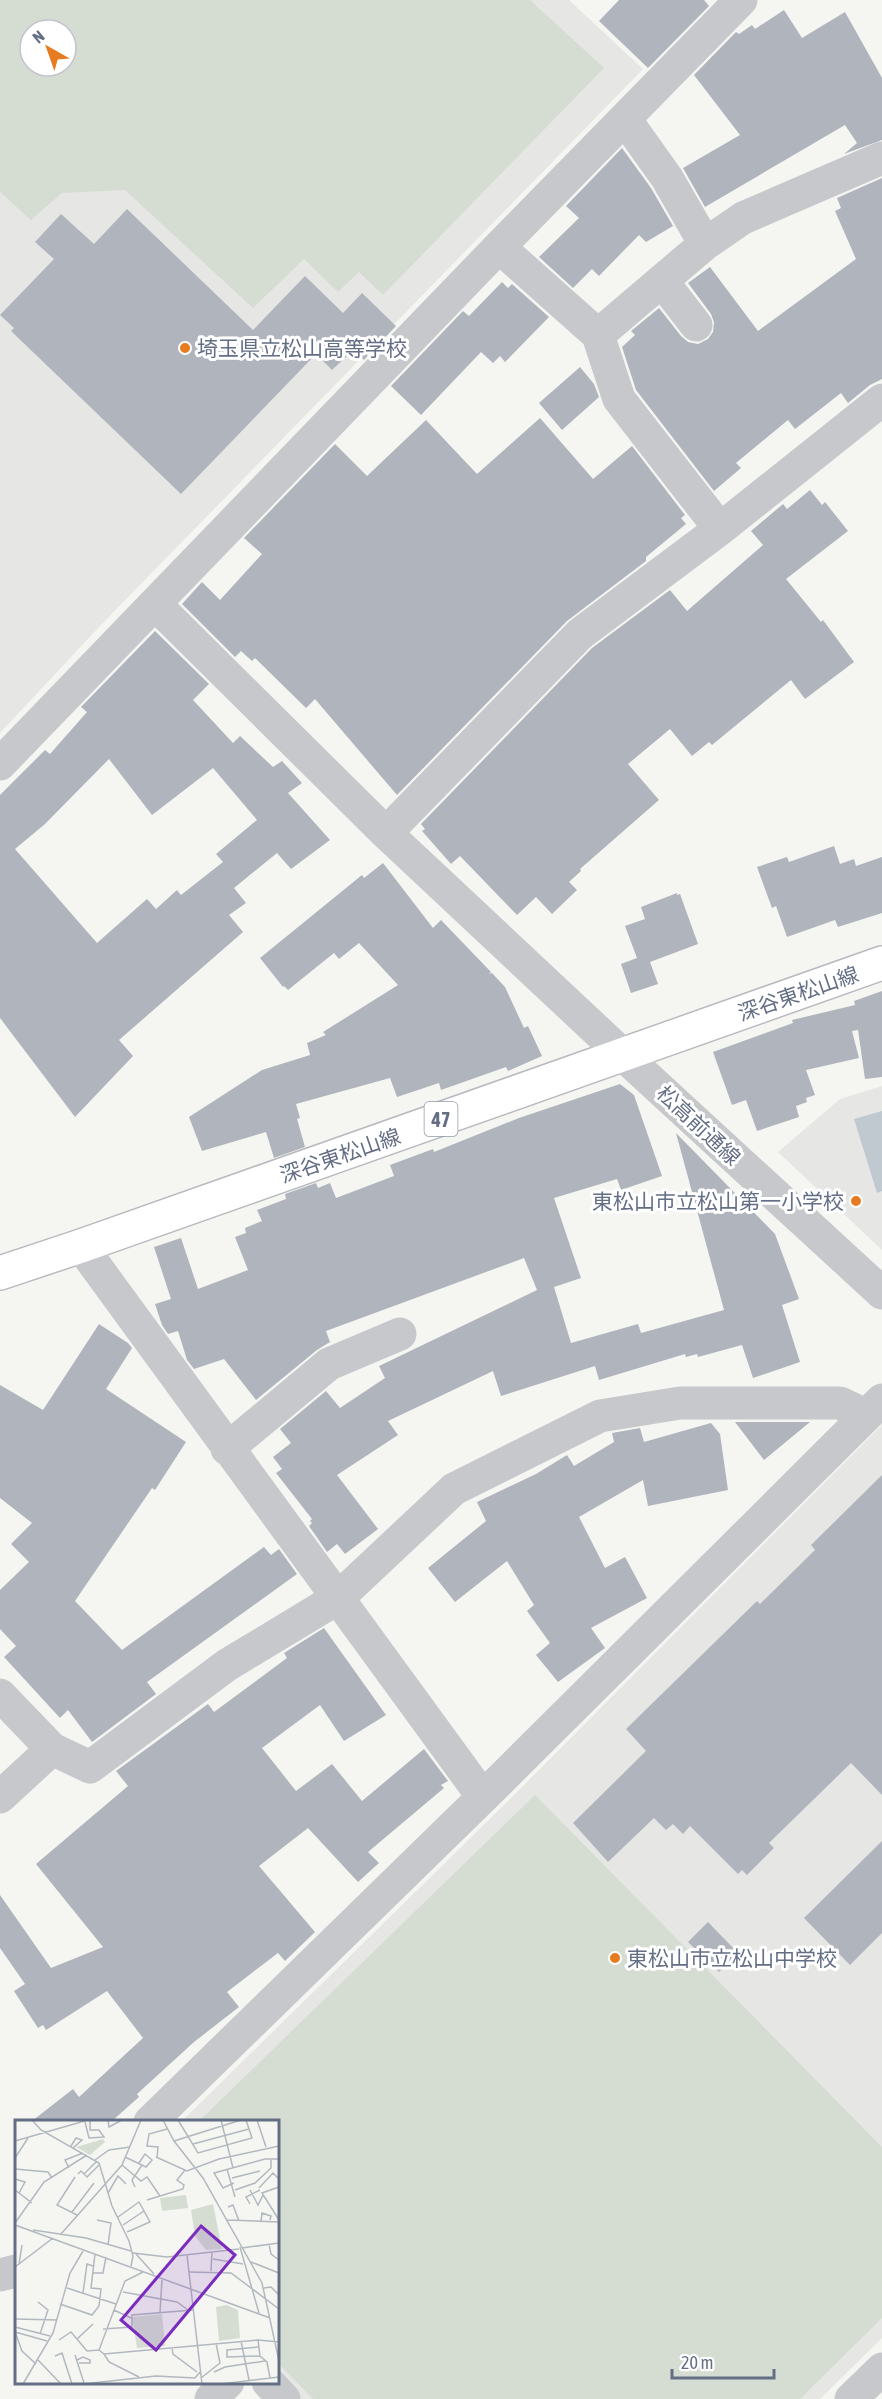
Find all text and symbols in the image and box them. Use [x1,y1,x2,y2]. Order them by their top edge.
north arrow [18,18,78,78]
text: N [29,27,48,46]
place label: 埼玉県立松山高等学校 [197,336,407,360]
marker: 埼玉県立松山高等学校 [178,341,192,355]
street label: 深谷東松山線 [735,961,861,1025]
street label: 松高前通線 [652,1080,746,1170]
road number: 47 [424,1102,458,1136]
street label: 深谷東松山線 [277,1123,403,1187]
place label: 東松山市立松山第一小学校 [592,1189,844,1213]
marker: 東松山市立松山第一小学校 [849,1194,863,1208]
place label: 東松山市立松山中学校 [627,1946,837,1970]
marker: 東松山市立松山中学校 [608,1951,622,1965]
inset map [15,2120,279,2384]
scale bar [672,2342,774,2380]
text: 20 m [681,2352,713,2373]

